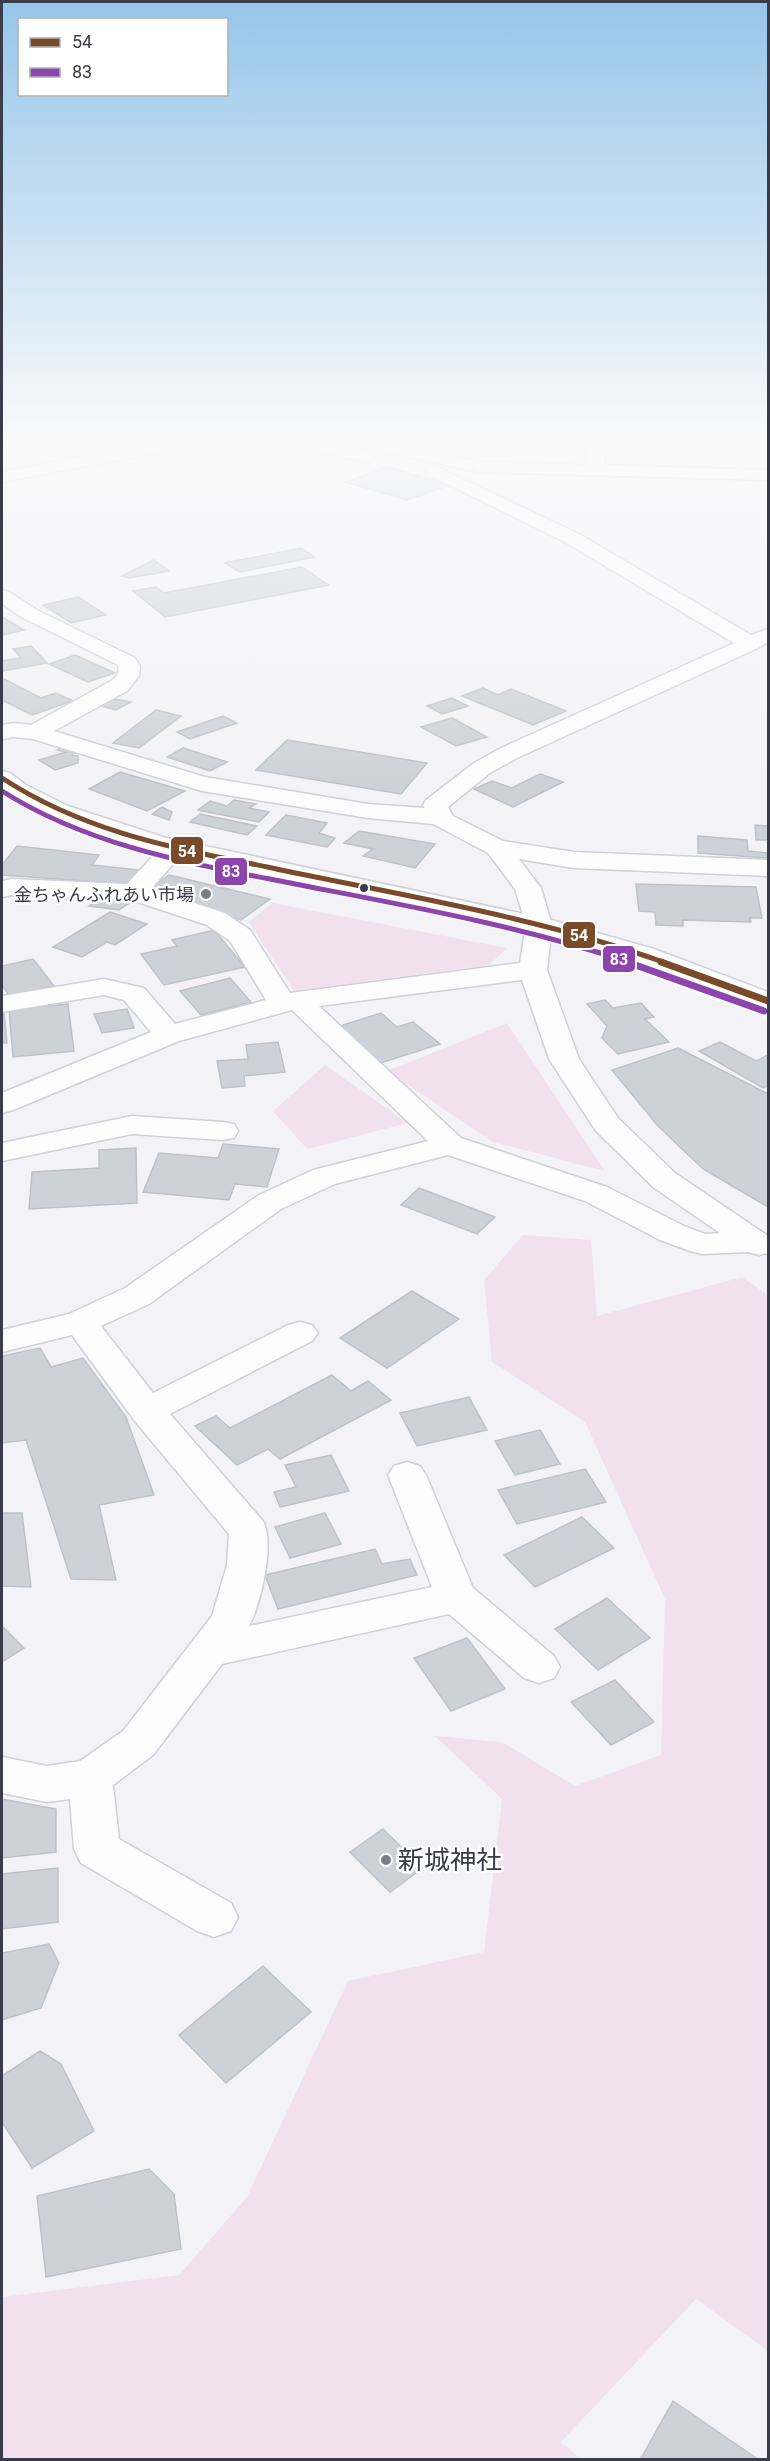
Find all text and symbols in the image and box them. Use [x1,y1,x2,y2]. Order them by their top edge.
legend [18,18,228,96]
text: 54 [72,31,92,52]
text: 83 [72,61,92,82]
line badge: 54 [170,836,204,865]
text: 54 [178,842,196,861]
line badge: 83 [214,857,248,886]
text: 83 [222,862,240,881]
unlabelled marker [358,882,370,894]
place label: 金ちゃんふれあい市場 [14,884,194,905]
marker: 金ちゃんふれあい市場 [199,887,213,901]
line badge: 54 [562,921,596,949]
text: 54 [570,926,588,945]
line badge: 83 [602,945,636,973]
text: 83 [610,950,628,969]
place label: 新城神社 [398,1845,502,1875]
marker: 新城神社 [379,1853,393,1867]

